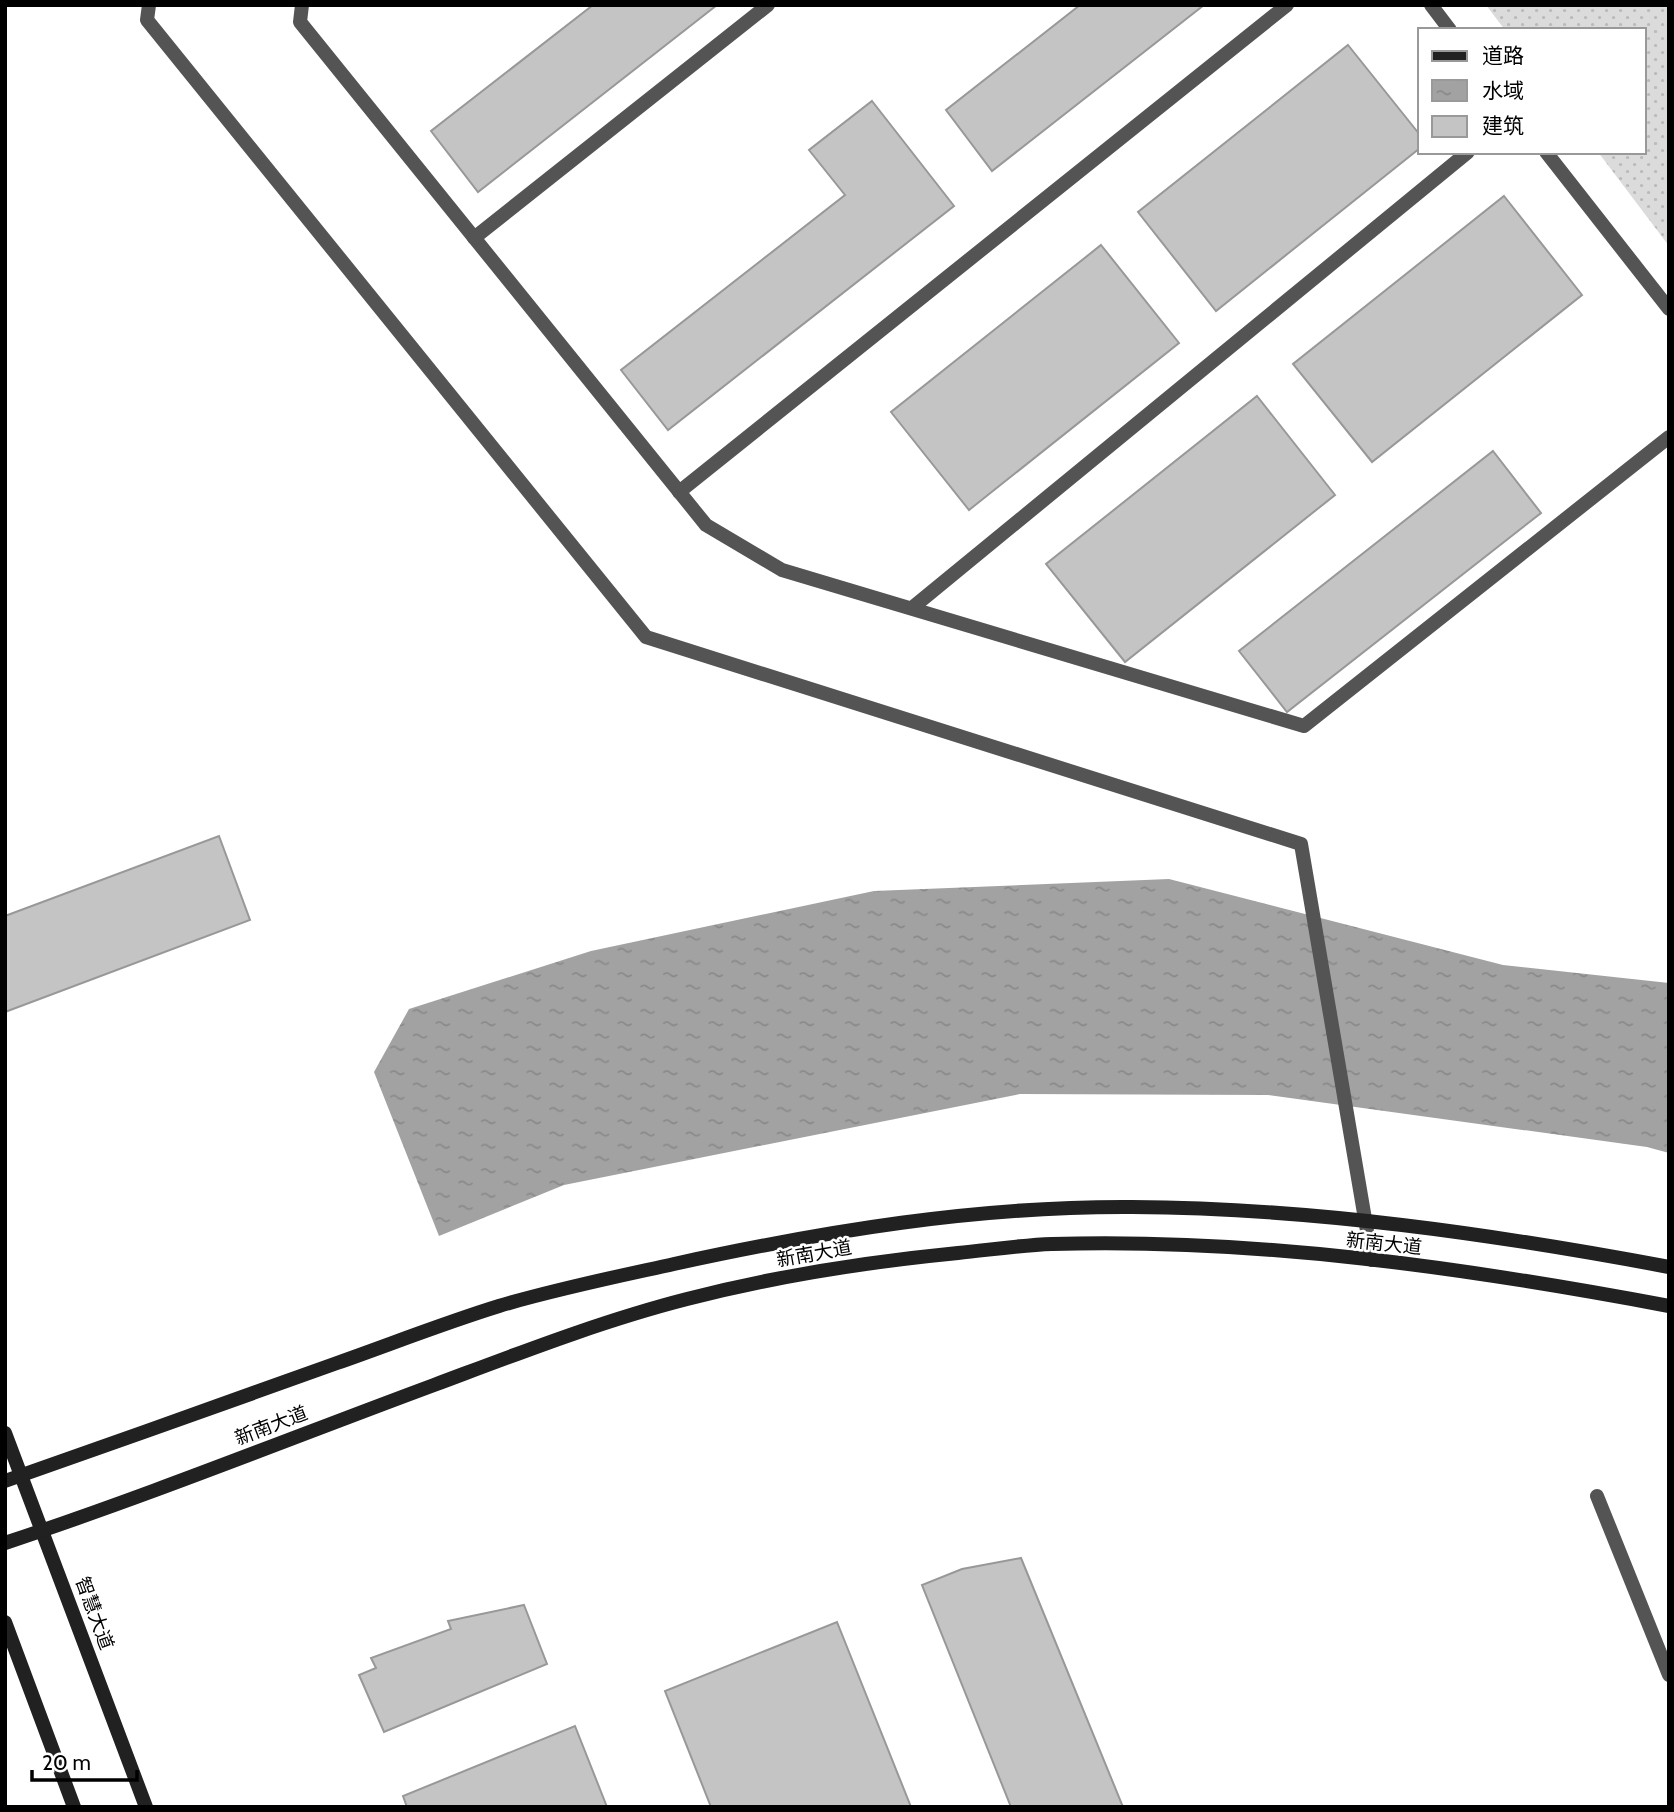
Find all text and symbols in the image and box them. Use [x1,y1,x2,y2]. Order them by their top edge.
legend [1418,28,1646,154]
text: 道路 [1482,43,1524,68]
text: 水域 [1482,78,1524,103]
text: 建筑 [1482,113,1524,138]
street label: 新南大道 [1345,1228,1423,1259]
street label: 新南大道 [775,1236,854,1271]
street label: 新南大道 [232,1401,311,1450]
street label: 智慧大道 [71,1574,118,1653]
scale bar [32,1738,136,1782]
text: 20 m [42,1750,91,1775]

